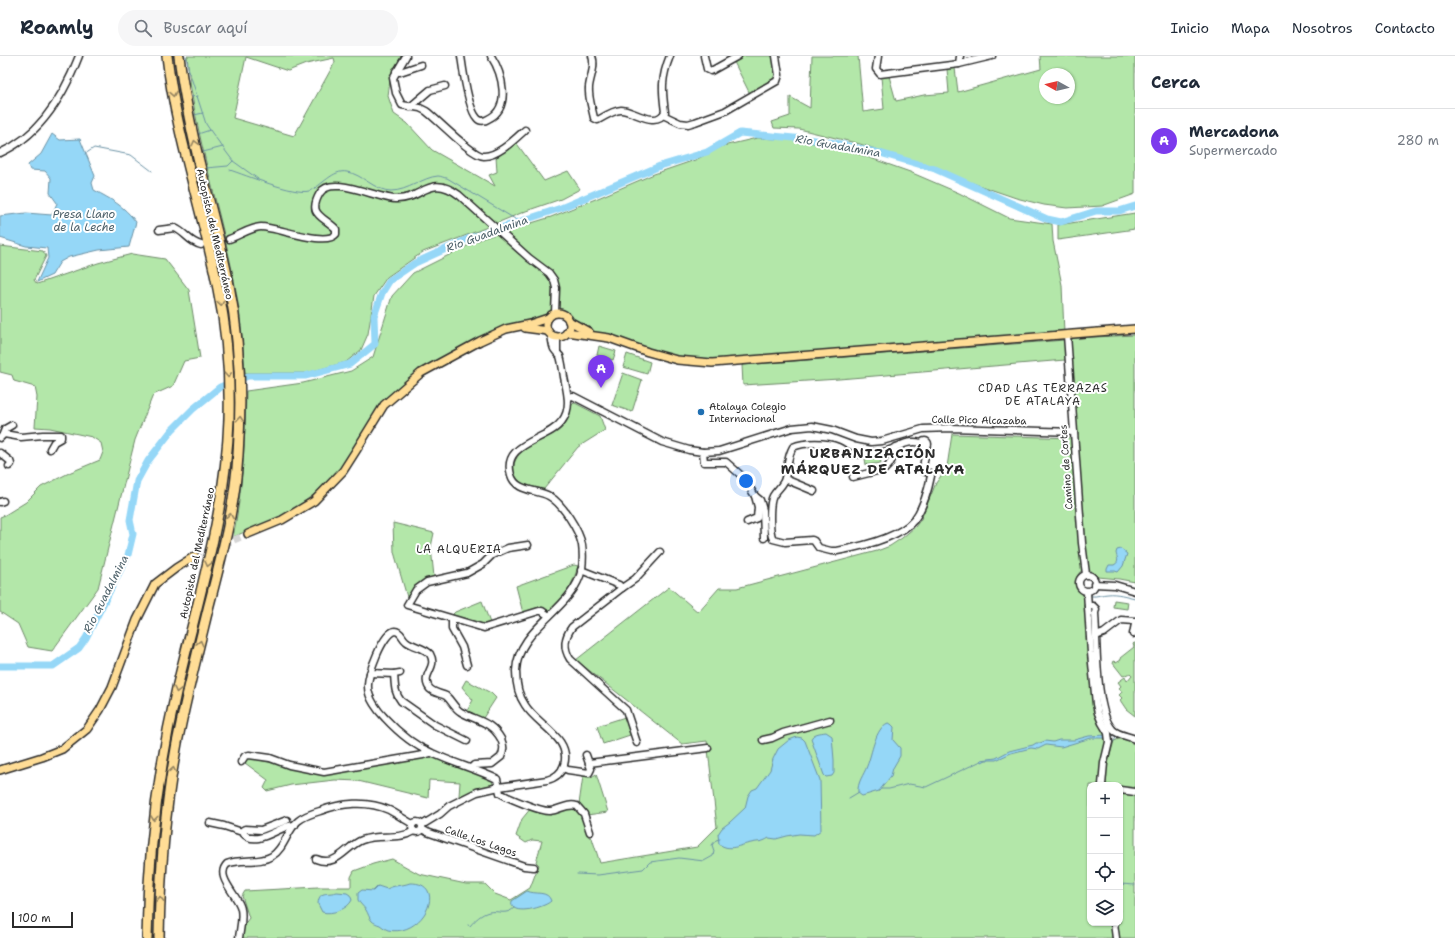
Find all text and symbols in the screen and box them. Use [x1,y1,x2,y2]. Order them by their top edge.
search box [118,10,398,46]
text: Roamly [20,15,94,40]
icon: search [132,17,154,39]
text: Buscar aquí [164,18,248,38]
text: Inicio [1171,19,1209,37]
text: Mapa [1231,19,1270,37]
text: Nosotros [1292,19,1353,37]
text: Contacto [1375,19,1435,37]
north arrow [1039,68,1075,104]
text: Cerca [1151,71,1200,93]
one-way arrow [168,91,177,98]
text: Mercadona [1189,122,1279,142]
water label: Rio Guadalmina [794,131,882,161]
text: A [1159,132,1169,149]
text: 280 m [1397,132,1439,149]
one-way arrow [191,140,199,146]
text: Supermercado [1189,142,1277,159]
street label: Autopista del Mediterráneo [194,167,236,301]
water label: Presa Llano de la Leche [53,207,116,235]
water label: Rio Guadalmina [444,212,530,256]
one-way arrow [216,300,224,306]
pin: A [588,355,614,388]
one-way arrow [224,372,232,378]
district label: CDAD LAS TERRAZAS DE ATALAYA [978,381,1108,409]
place label: Atalaya Colegio Internacional [709,400,786,425]
marker: Atalaya Colegio Internacional [696,407,706,417]
street label: Calle Pico Alcazaba [931,413,1027,427]
one-way arrow [236,416,244,422]
street label: Camino de Cortes [1057,424,1075,510]
district label: URBANIZACIÓN MÁRQUEZ DE ATALAYA [781,444,965,478]
your location [736,471,756,491]
street label: Autopista del Mediterráneo [177,486,217,620]
one-way arrow [225,513,234,519]
district label: LA ALQUERIA [416,542,502,557]
water label: Rio Guadalmina [80,552,132,636]
one-way arrow [204,561,212,567]
one-way arrow [195,639,204,646]
one-way arrow [173,687,181,694]
one-way arrow [168,767,177,773]
map controls [1087,782,1123,926]
button: + [1087,782,1123,818]
one-way arrow [150,815,159,821]
button: − [1087,818,1123,854]
street label: Calle Los Lagos [443,823,519,859]
button: locate [1087,854,1123,890]
button: layers [1087,890,1123,926]
one-way arrow [155,896,164,902]
scale bar [12,910,73,929]
text: 100 m [18,911,51,926]

